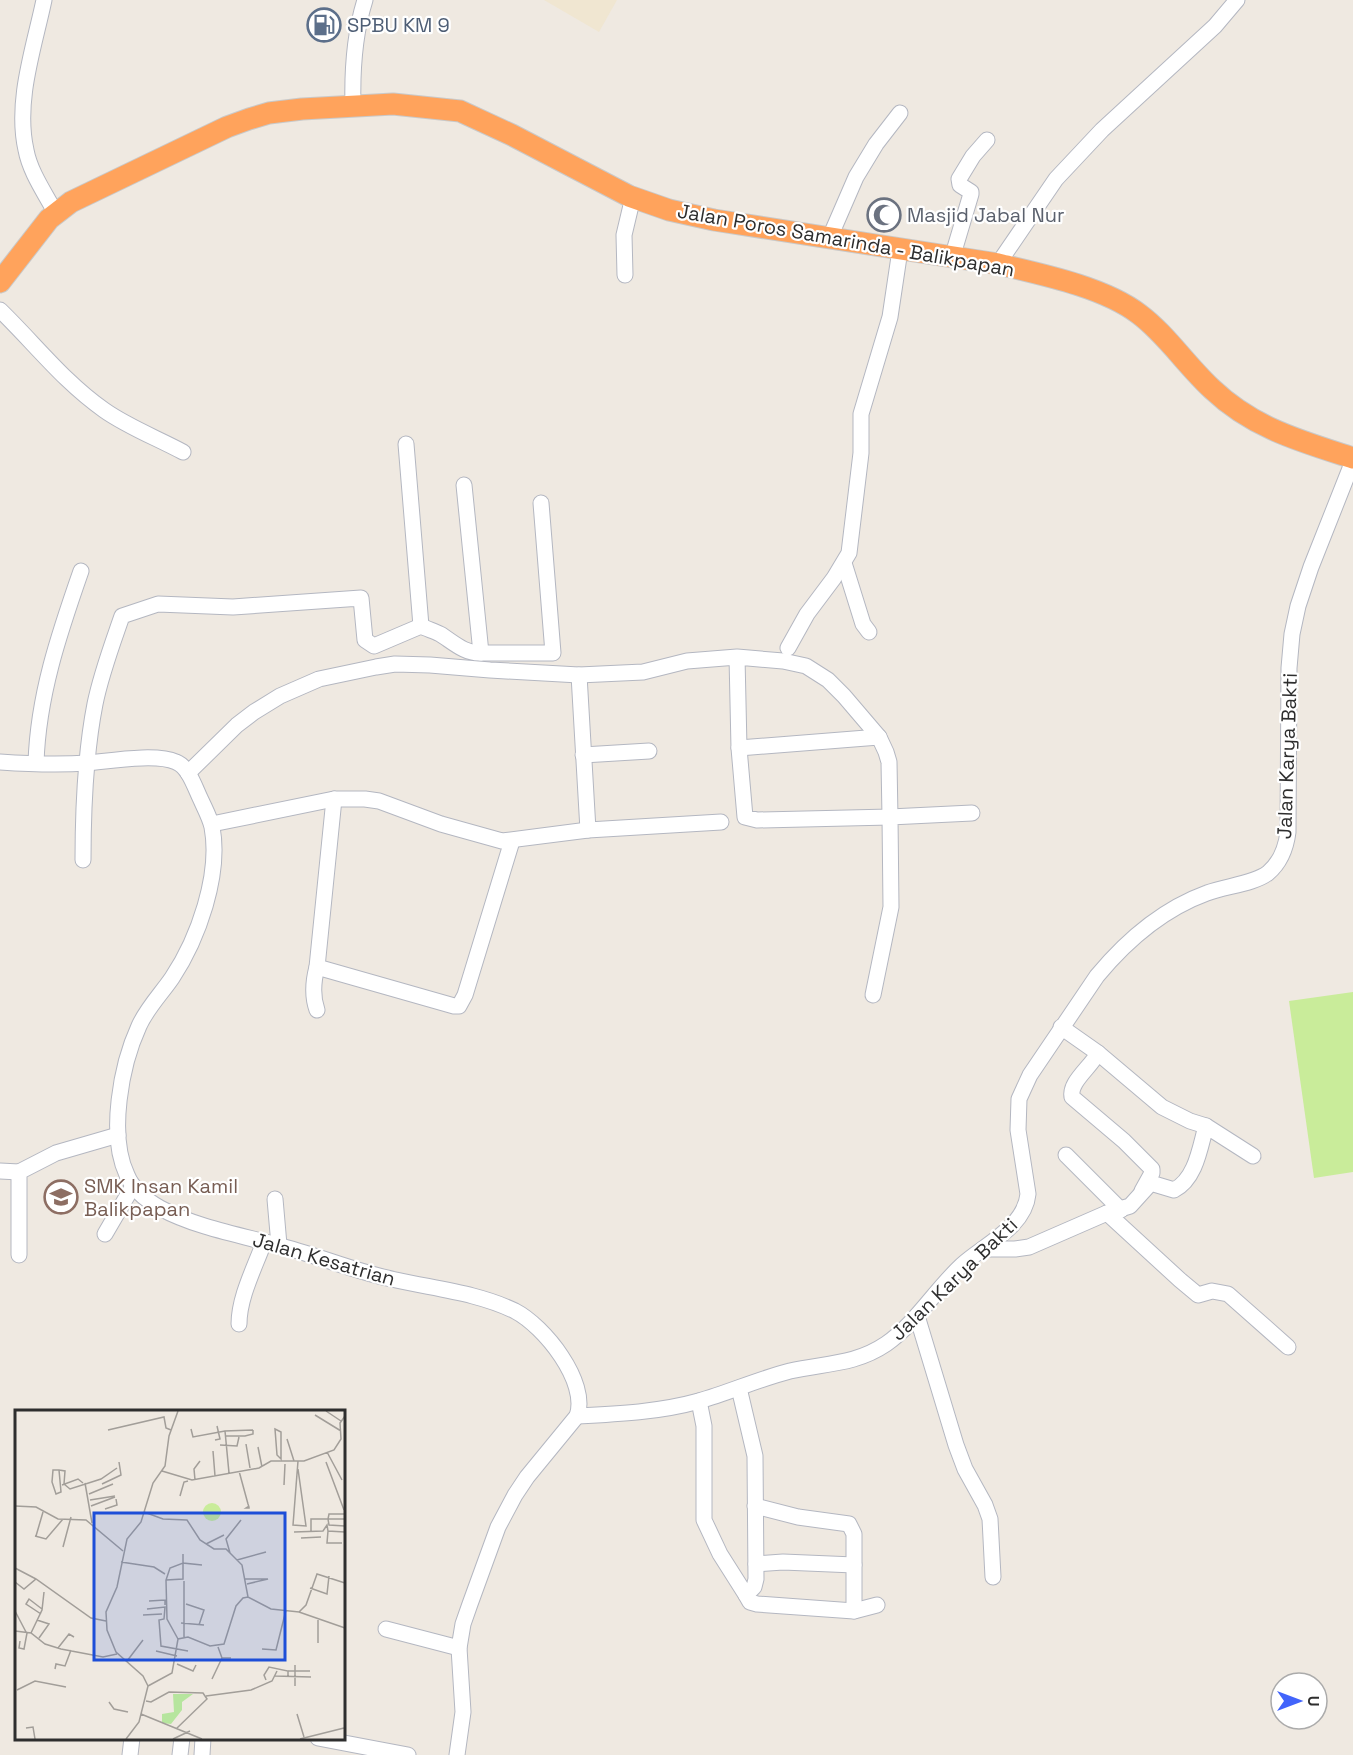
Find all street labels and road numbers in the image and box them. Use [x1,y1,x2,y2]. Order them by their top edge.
street label: Jalan Poros Samarinda - Balikpapan [675,198,1017,282]
street label: Jalan Karya Bakti [1271,672,1303,840]
street label: Jalan Karya Bakti [885,1212,1023,1346]
street label: Jalan Kesatrian [250,1226,398,1292]

